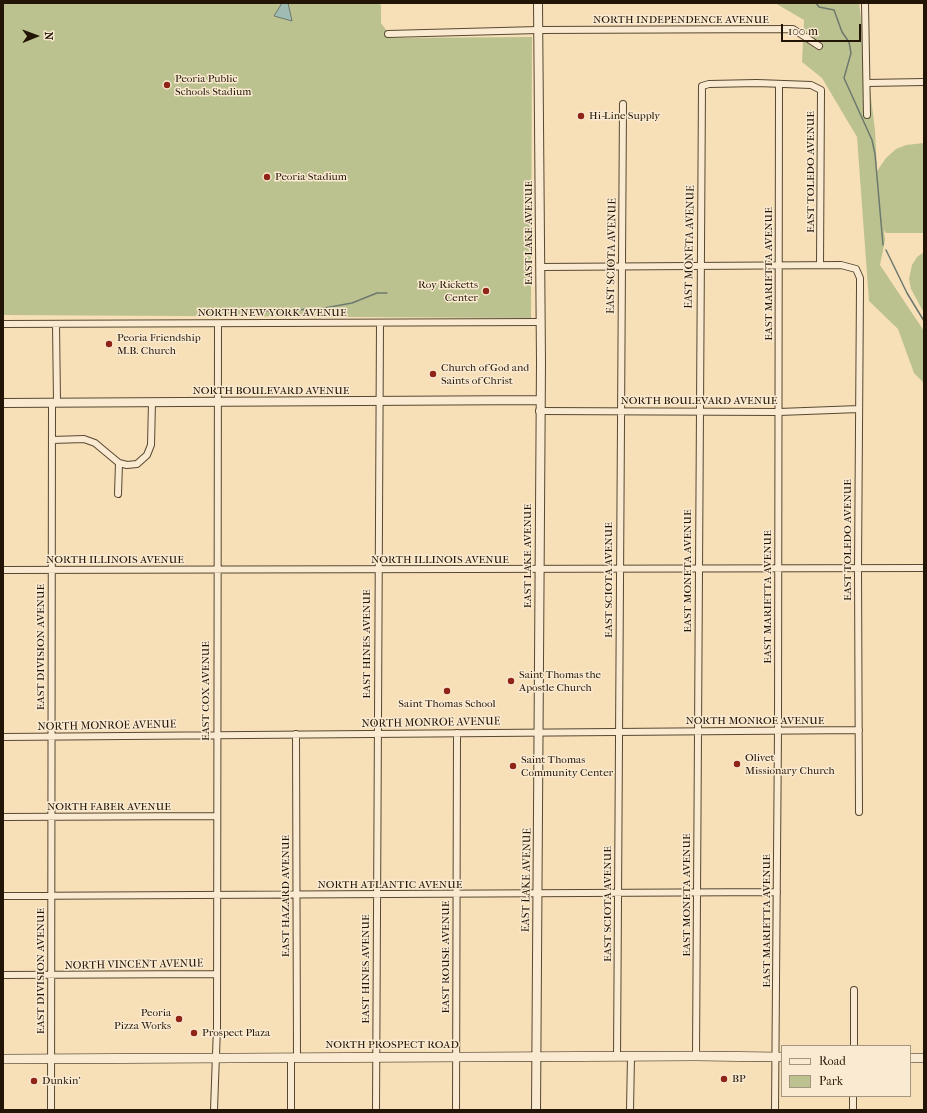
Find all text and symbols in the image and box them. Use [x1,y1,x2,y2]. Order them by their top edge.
street label: NORTH INDEPENDENCE AVENUE [593,13,769,27]
north arrow [16,16,56,56]
scale bar [783,16,863,42]
text: 100 m [788,24,818,38]
text: N [42,31,55,40]
place label: Peoria Public Schools Stadium [175,72,251,98]
marker: Peoria Public Schools Stadium [162,80,172,90]
place label: Hi-Line Supply [589,109,660,123]
marker: Hi-Line Supply [576,111,586,121]
street label: EAST TOLEDO AVENUE [804,111,818,233]
place label: Peoria Stadium [275,170,347,184]
marker: Peoria Stadium [262,172,272,182]
street label: EAST LAKE AVENUE [522,181,536,285]
street label: EAST MONETA AVENUE [682,185,698,309]
street label: EAST SCIOTA AVENUE [604,198,620,314]
street label: EAST MARIETTA AVENUE [762,207,776,341]
place label: Roy Ricketts Center [418,278,478,304]
marker: Roy Ricketts Center [481,286,491,296]
street label: NORTH NEW YORK AVENUE [197,306,347,320]
place label: Peoria Friendship M.B. Church [117,331,201,357]
marker: Peoria Friendship M.B. Church [104,339,114,349]
place label: Church of God and Saints of Christ [441,361,529,387]
marker: Church of God and Saints of Christ [428,369,438,379]
street label: NORTH BOULEVARD AVENUE [193,384,349,398]
street label: NORTH BOULEVARD AVENUE [621,394,777,408]
street label: EAST TOLEDO AVENUE [841,479,855,601]
street label: EAST LAKE AVENUE [521,504,535,608]
street label: EAST MONETA AVENUE [681,509,695,633]
street label: EAST SCIOTA AVENUE [602,522,616,638]
street label: EAST MARIETTA AVENUE [761,530,775,664]
street label: NORTH ILLINOIS AVENUE [46,553,184,567]
street label: NORTH ILLINOIS AVENUE [371,553,509,567]
street label: EAST DIVISION AVENUE [34,584,48,710]
street label: EAST HINES AVENUE [360,589,374,699]
street label: EAST COX AVENUE [199,641,213,741]
place label: Saint Thomas the Apostle Church [519,668,601,694]
marker: Saint Thomas the Apostle Church [506,676,516,686]
marker: Saint Thomas School [442,686,452,696]
place label: Saint Thomas School [398,697,496,711]
street label: NORTH MONROE AVENUE [686,714,824,728]
street label: NORTH MONROE AVENUE [361,715,501,731]
street label: NORTH MONROE AVENUE [37,718,177,734]
place label: Olivet Missionary Church [745,751,835,777]
place label: Saint Thomas Community Center [521,753,613,779]
marker: Olivet Missionary Church [732,759,742,769]
marker: Saint Thomas Community Center [508,761,518,771]
street label: NORTH FABER AVENUE [47,800,171,814]
street label: EAST LAKE AVENUE [519,828,535,932]
street label: EAST MONETA AVENUE [680,833,694,957]
street label: EAST HAZARD AVENUE [279,835,293,957]
street label: EAST SCIOTA AVENUE [601,846,615,962]
street label: EAST MARIETTA AVENUE [760,854,774,988]
street label: NORTH ATLANTIC AVENUE [318,878,462,892]
street label: EAST ROUSE AVENUE [439,901,453,1013]
street label: EAST DIVISION AVENUE [34,908,48,1034]
street label: EAST HINES AVENUE [359,914,373,1024]
street label: NORTH VINCENT AVENUE [64,957,204,973]
place label: Peoria Pizza Works [114,1006,171,1032]
marker: Peoria Pizza Works [174,1014,184,1024]
place label: Prospect Plaza [202,1026,270,1040]
marker: Prospect Plaza [189,1028,199,1038]
street label: NORTH PROSPECT ROAD [325,1038,459,1052]
legend [781,1045,911,1097]
text: Road [819,1054,846,1068]
place label: BP [732,1072,746,1086]
place label: Dunkin' [42,1074,81,1088]
marker: BP [719,1074,729,1084]
text: Park [819,1074,843,1088]
marker: Dunkin' [29,1076,39,1086]

